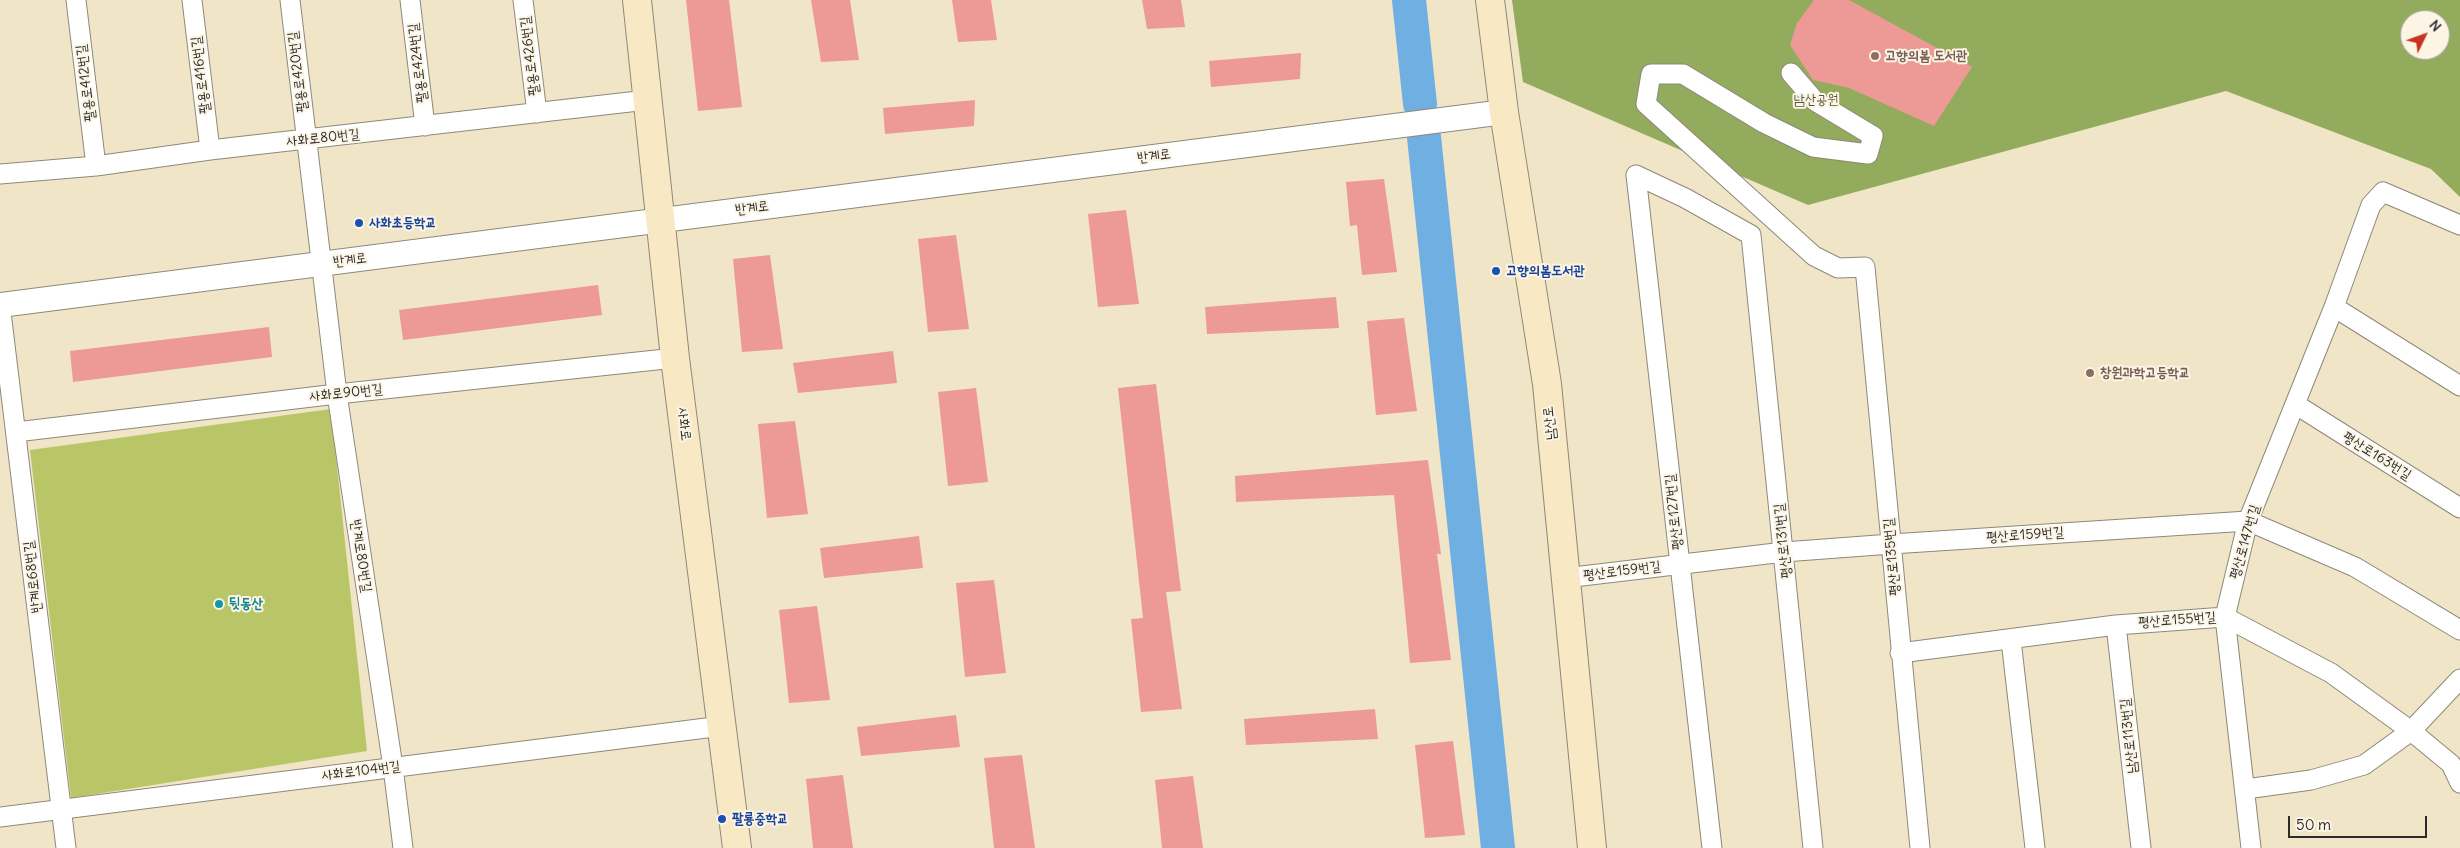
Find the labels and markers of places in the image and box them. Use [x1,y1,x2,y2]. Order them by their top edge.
place label: 고향의봄 도서관 [1885,48,1967,64]
marker: 고향의봄 도서관 [1869,50,1881,62]
place label: 사화초등학교 [369,215,437,231]
marker: 사화초등학교 [353,217,365,229]
place label: 고향의봄도서관 [1506,263,1585,279]
marker: 고향의봄도서관 [1490,265,1502,277]
place label: 창원과학고등학교 [2100,365,2190,381]
marker: 창원과학고등학교 [2084,367,2096,379]
place label: 뒷동산 [229,596,263,612]
marker: 뒷동산 [213,598,225,610]
place label: 팔룡중학교 [732,811,788,827]
marker: 팔룡중학교 [716,813,728,825]

